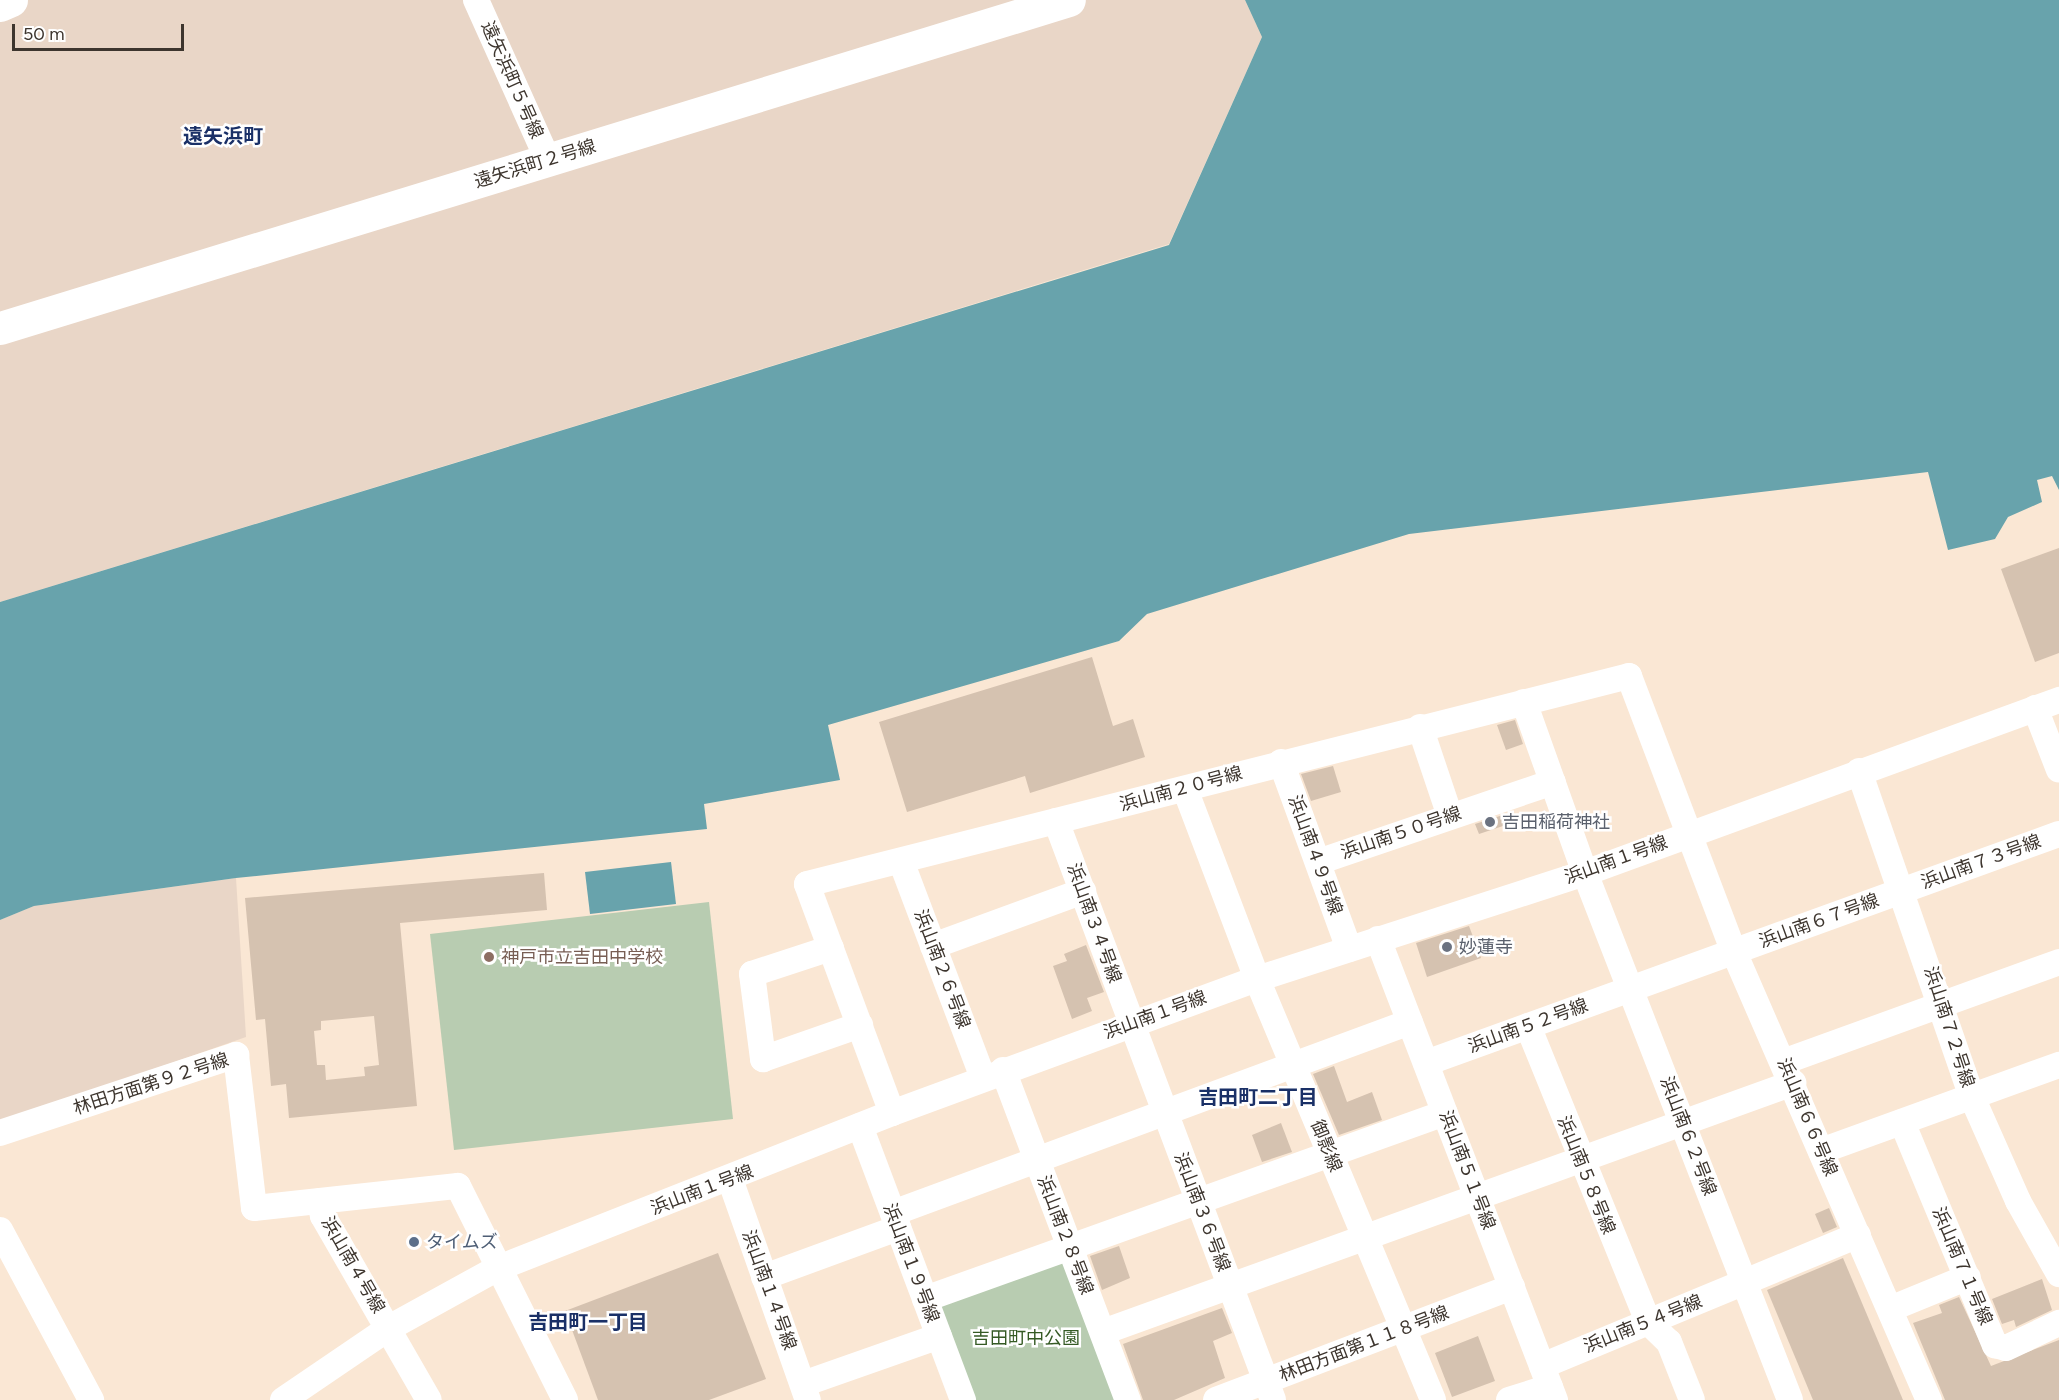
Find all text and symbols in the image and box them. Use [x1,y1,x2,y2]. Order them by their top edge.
scale bar [15,12,188,50]
street label: 遠矢浜町５号線 [477,18,547,142]
text: 50 m [23,23,65,45]
district label: 遠矢浜町 [183,124,263,148]
street label: 遠矢浜町２号線 [472,135,598,193]
street label: 浜山南２０号線 [1117,762,1245,816]
street label: 浜山南４９号線 [1283,792,1347,918]
street label: 浜山南５０号線 [1338,802,1464,864]
place label: 吉田稲荷神社 [1502,811,1610,833]
marker: 吉田稲荷神社 [1483,815,1497,829]
street label: 浜山南７３号線 [1918,830,2044,894]
street label: 浜山南１号線 [1562,831,1670,889]
street label: 浜山南３４号線 [1062,860,1126,986]
street label: 浜山南６７号線 [1756,889,1882,953]
street label: 浜山南２６号線 [909,906,975,1032]
place label: 妙蓮寺 [1459,936,1513,958]
marker: 妙蓮寺 [1440,940,1454,954]
place label: 神戸市立吉田中学校 [501,946,663,968]
marker: 神戸市立吉田中学校 [482,950,496,964]
street label: 浜山南７２号線 [1919,964,1979,1090]
street label: 浜山南１号線 [1101,986,1209,1044]
street label: 浜山南５２号線 [1465,994,1591,1058]
street label: 林田方面第９２号線 [71,1049,231,1119]
street label: 浜山南６６号線 [1772,1055,1842,1179]
street label: 浜山南６２号線 [1655,1073,1721,1199]
district label: 吉田町二丁目 [1198,1085,1318,1109]
street label: 浜山南５１号線 [1434,1107,1500,1233]
street label: 浜山南５８号線 [1552,1113,1620,1237]
street label: 御影線 [1306,1117,1346,1175]
street label: 浜山南３６号線 [1169,1149,1235,1275]
street label: 浜山南１号線 [648,1161,756,1219]
street label: 浜山南２８号線 [1032,1172,1098,1298]
street label: 浜山南１９号線 [878,1200,944,1326]
street label: 浜山南７１号線 [1927,1204,1997,1328]
street label: 浜山南４号線 [317,1213,389,1317]
street label: 浜山南１４号線 [737,1227,801,1353]
place label: タイムズ [426,1231,498,1253]
marker: タイムズ [407,1235,421,1249]
street label: 浜山南５４号線 [1581,1290,1705,1358]
street label: 林田方面第１１８号線 [1276,1302,1452,1386]
district label: 吉田町一丁目 [528,1310,648,1334]
park label: 吉田町中公園 [972,1327,1080,1349]

